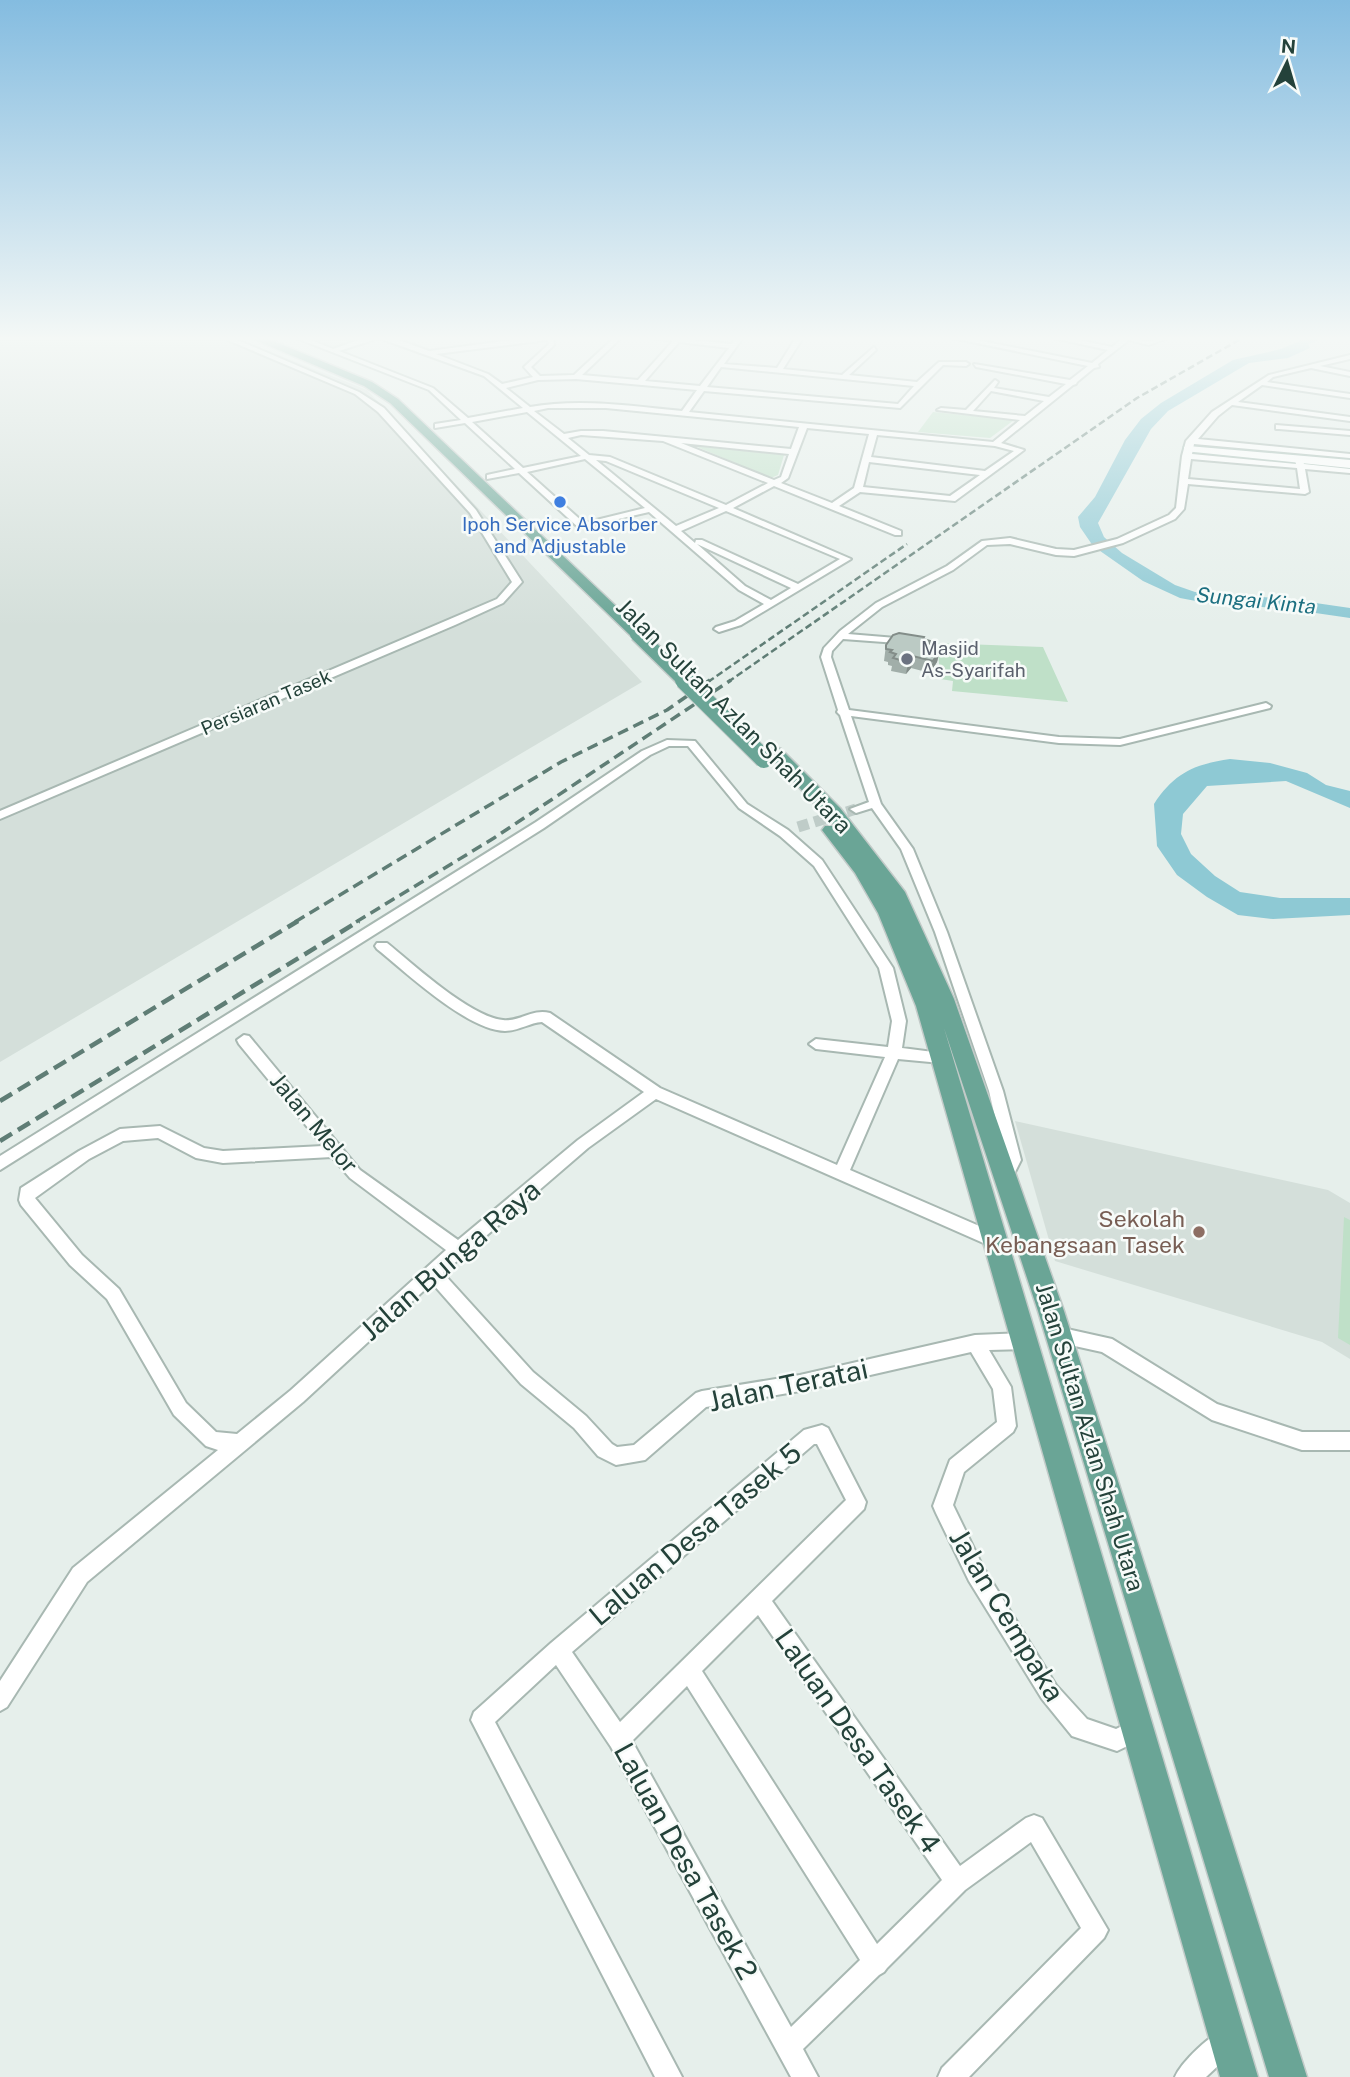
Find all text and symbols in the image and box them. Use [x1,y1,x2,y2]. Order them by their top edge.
north arrow [1252,28,1322,98]
text: N [1280,34,1297,58]
marker: Ipoh Service Absorber and Adjustable [552,494,568,510]
place label: Ipoh Service Absorber and Adjustable [462,513,658,557]
water label: Sungai Kinta [1195,582,1317,619]
street label: Jalan Sultan Azlan Shah Utara [611,593,857,839]
place label: Masjid As-Syarifah [921,637,1026,681]
marker: Masjid As-Syarifah [899,651,915,667]
street label: Persiaran Tasek [197,664,335,739]
street label: Jalan Melor [265,1067,364,1178]
street label: Jalan Bunga Raya [353,1173,546,1347]
place label: Sekolah Kebangsaan Tasek [985,1205,1185,1258]
marker: Sekolah Kebangsaan Tasek [1191,1224,1207,1240]
street label: Jalan Sultan Azlan Shah Utara [1031,1279,1150,1594]
street label: Jalan Teratai [705,1352,871,1418]
street label: Laluan Desa Tasek 5 [582,1435,807,1632]
street label: Jalan Cempaka [943,1523,1072,1707]
street label: Laluan Desa Tasek 4 [769,1622,948,1859]
street label: Laluan Desa Tasek 2 [608,1737,765,1985]

